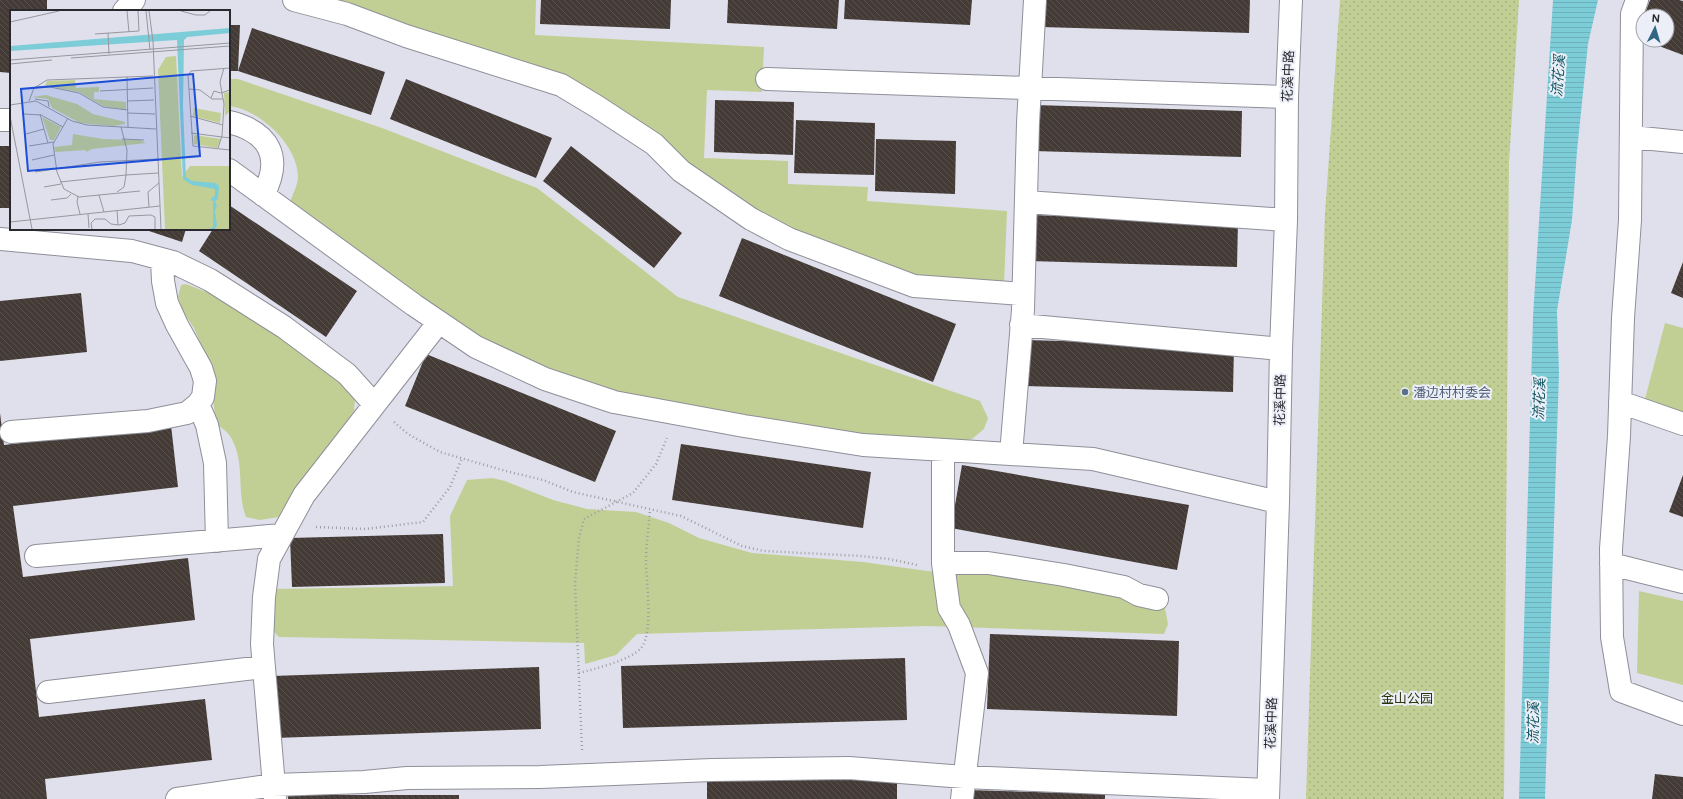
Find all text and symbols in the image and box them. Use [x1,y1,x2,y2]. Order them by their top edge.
north arrow [1635,8,1675,48]
inset map [10,10,230,230]
text: N [1651,11,1660,25]
street label: 花溪中路 [1279,50,1297,102]
water label: 流花溪 [1548,52,1569,98]
street label: 花溪中路 [1271,374,1289,426]
water label: 流花溪 [1529,376,1549,420]
place label: 潘边村村委会 [1413,384,1491,401]
marker: 潘边村村委会 [1400,387,1410,397]
park label: 金山公园 [1381,690,1433,707]
street label: 花溪中路 [1262,697,1280,749]
water label: 流花溪 [1524,700,1542,744]

